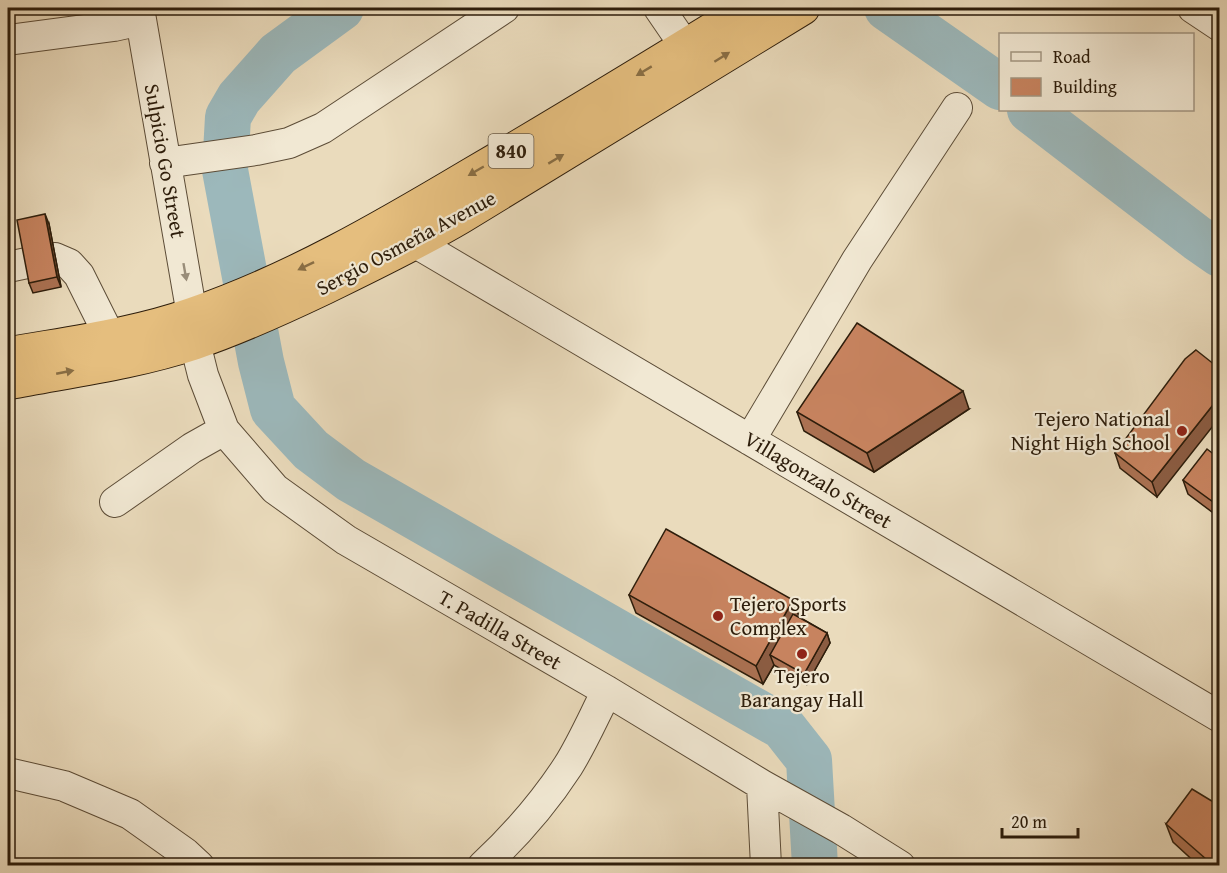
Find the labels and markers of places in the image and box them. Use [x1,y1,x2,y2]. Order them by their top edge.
place label: Tejero National Night High School [1011,403,1170,458]
marker: Tejero National Night High School [1175,424,1189,438]
place label: Tejero Sports Complex [730,588,847,643]
marker: Tejero Sports Complex [711,609,725,623]
marker: Tejero Barangay Hall [795,647,809,661]
place label: Tejero Barangay Hall [740,660,864,715]

